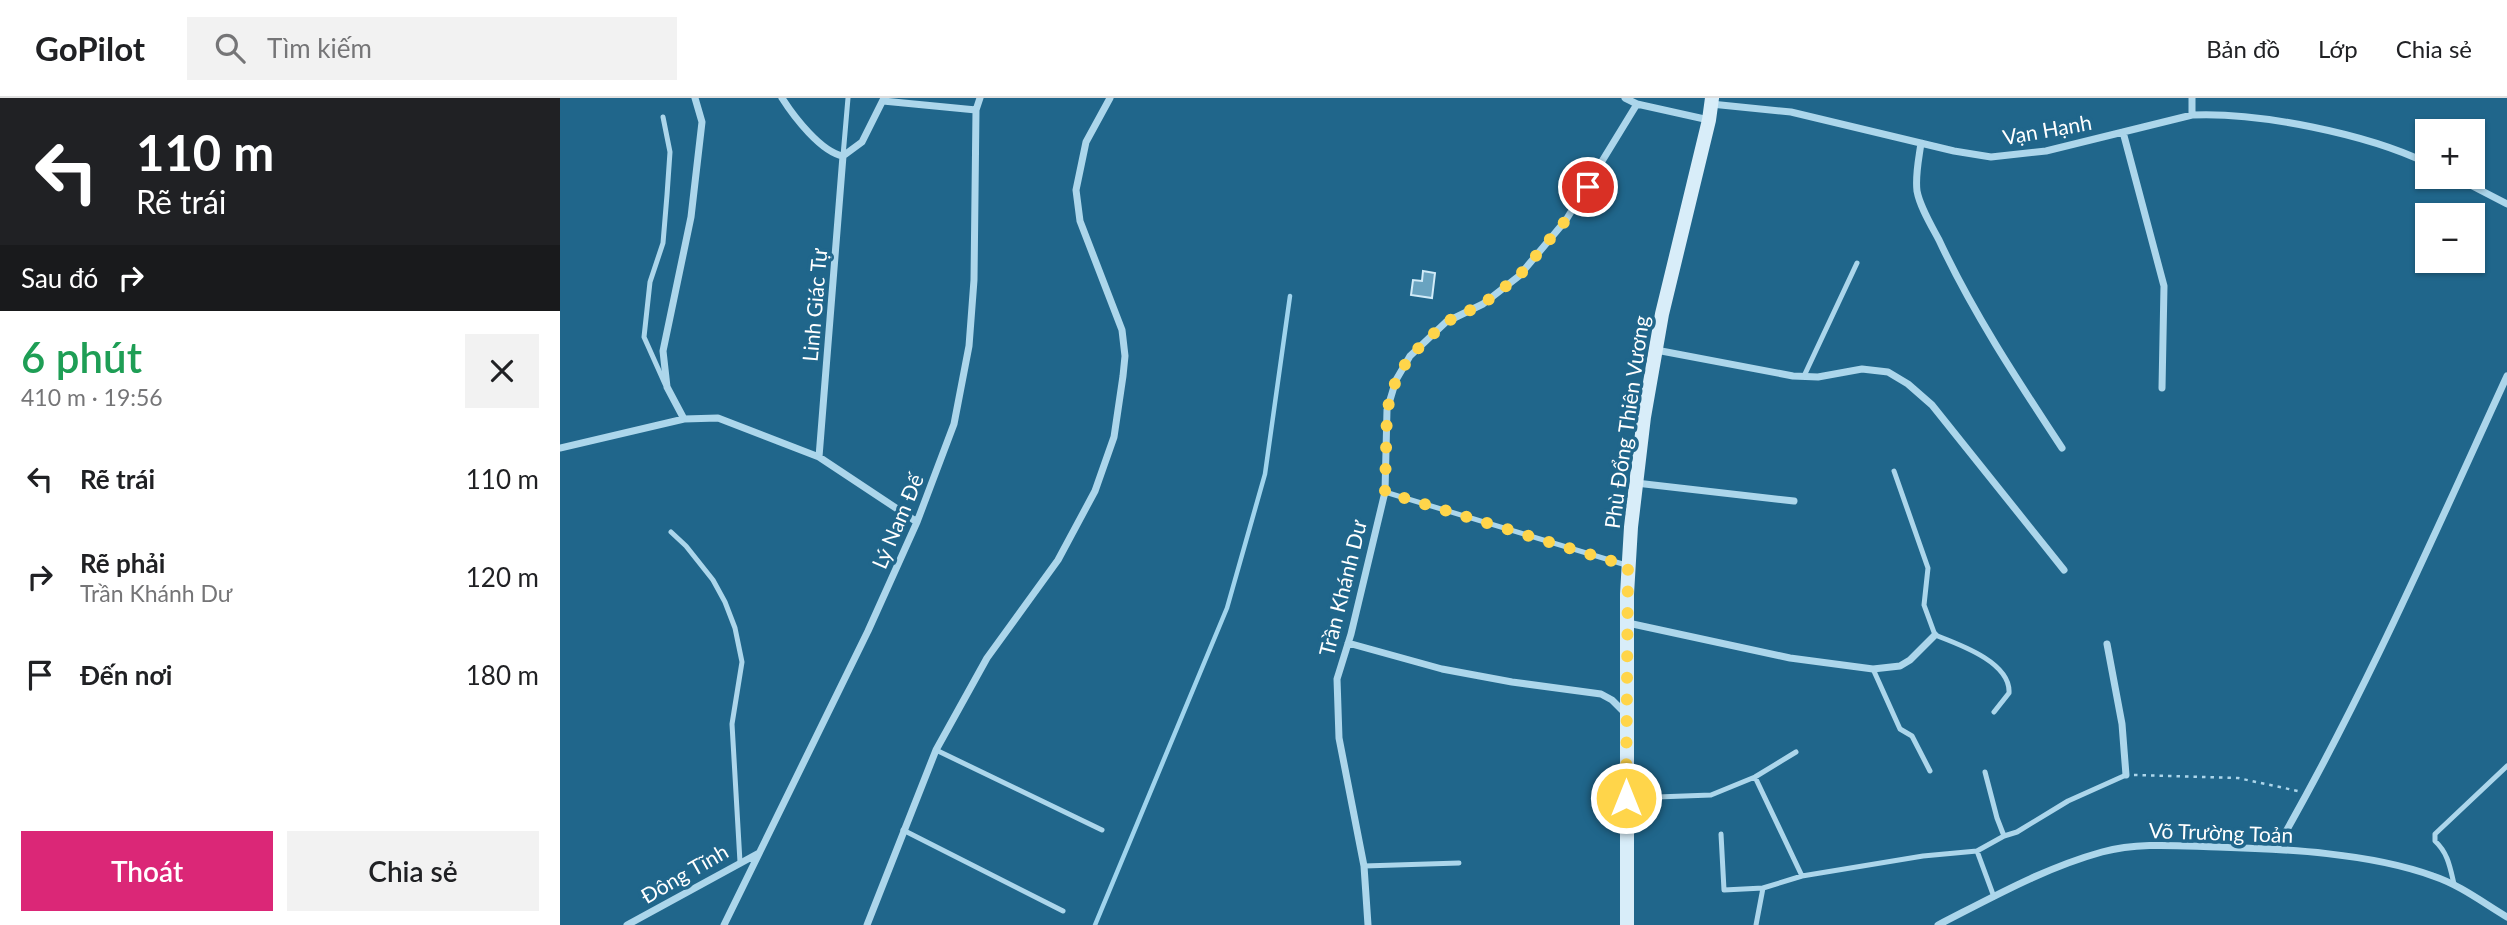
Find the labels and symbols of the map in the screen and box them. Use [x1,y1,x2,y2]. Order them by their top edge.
street label: Vạn Hạnh [2001,109,2093,149]
pin [1558,157,1618,217]
street label: Linh Giác Tự [797,247,831,363]
street label: Phù Đổng Thiên Vương [1599,314,1653,530]
street label: Lý Nam Đế [866,468,929,572]
street label: Trần Khánh Dư [1313,517,1371,659]
position arrow [1589,761,1663,835]
street label: Võ Trường Toản [2148,817,2294,847]
street label: Đông Tĩnh [636,838,732,908]

